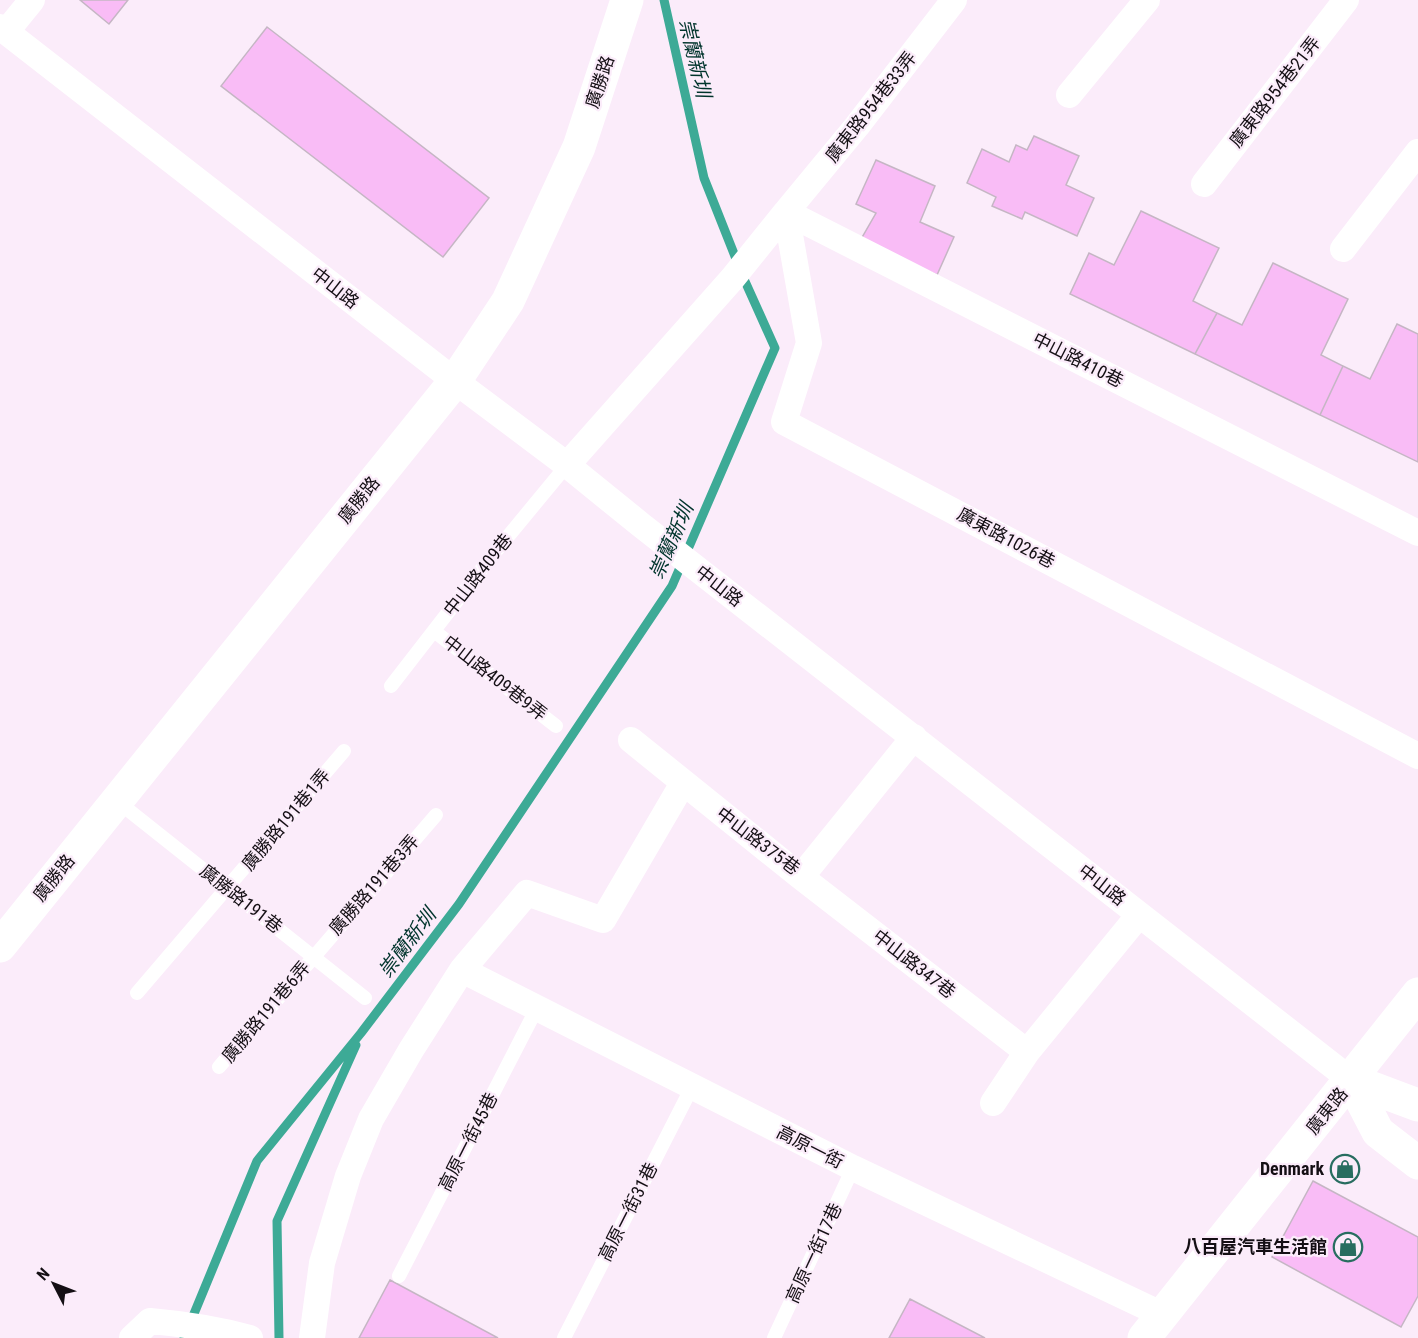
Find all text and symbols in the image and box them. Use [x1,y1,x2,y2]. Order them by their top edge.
water label: 崇蘭新圳 [674,16,716,103]
street label: 廣東路954巷21弄 [1225,32,1324,151]
street label: 廣東路954巷33弄 [821,47,920,166]
street label: 廣勝路 [581,53,618,111]
street label: 中山路 [308,263,363,313]
street label: 中山路410巷 [1030,328,1127,391]
street label: 廣勝路 [333,472,384,527]
water label: 崇蘭新圳 [644,497,699,582]
street label: 廣東路1026巷 [954,503,1059,572]
street label: 中山路409巷 [439,529,516,620]
street label: 中山路 [692,561,747,611]
street label: 中山路409巷9弄 [439,631,551,725]
street label: 廣勝路191巷1弄 [237,765,334,875]
street label: 中山路375巷 [713,803,804,879]
street label: 廣勝路191巷3弄 [325,830,423,939]
street label: 廣勝路 [28,850,79,905]
street label: 廣勝路191巷 [196,860,287,937]
street label: 中山路 [1075,860,1130,910]
water label: 崇蘭新圳 [373,901,442,982]
street label: 中山路347巷 [869,925,960,1002]
street label: 廣勝路191巷6弄 [217,957,314,1067]
street label: 廣東路 [1301,1083,1352,1138]
street label: 高原一街45巷 [434,1089,501,1195]
street label: 高原一街 [773,1121,847,1172]
shop icon: Denmark [1329,1153,1361,1185]
place label: Denmark [1260,1158,1324,1179]
street label: 高原一街31巷 [594,1159,661,1265]
street label: 高原一街17巷 [781,1200,846,1306]
shop icon: 八百屋汽車生活館 [1332,1231,1364,1263]
place label: 八百屋汽車生活館 [1183,1236,1327,1257]
north arrow [24,1254,84,1314]
text: N [33,1264,54,1284]

